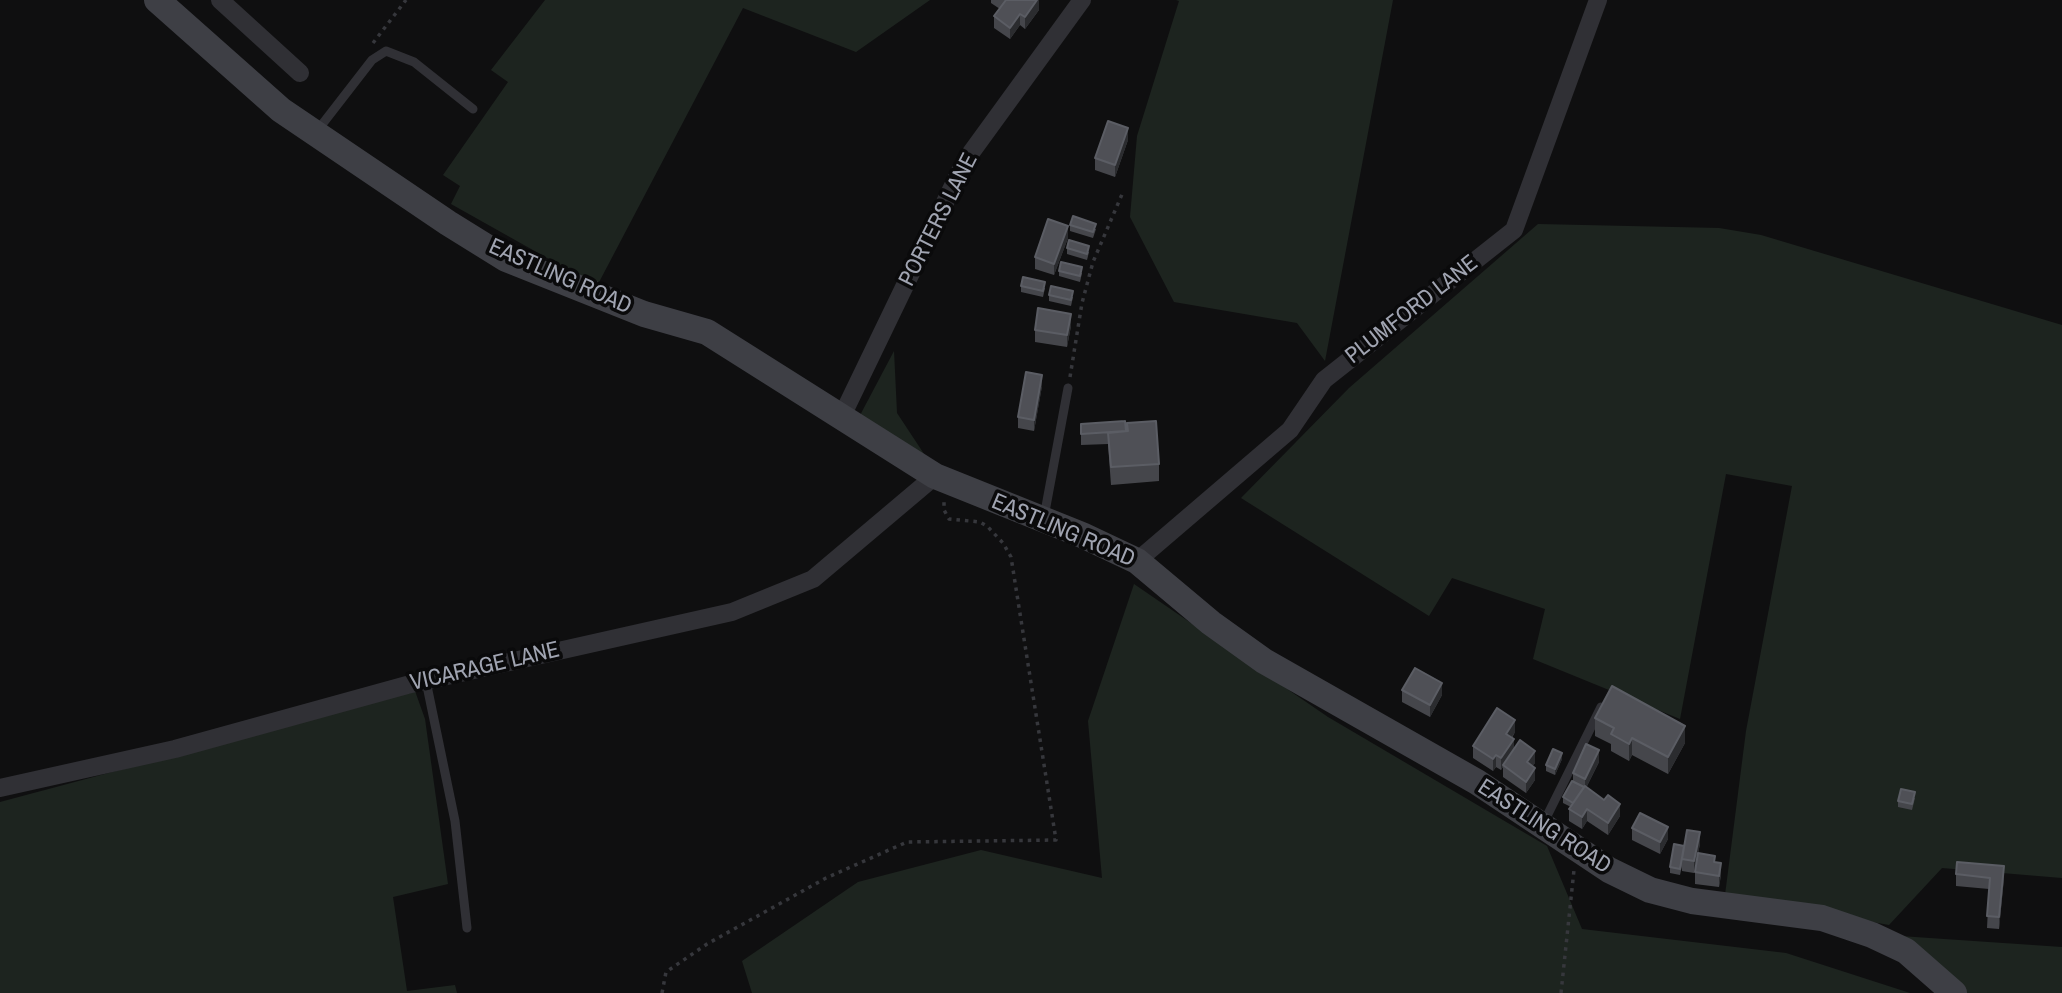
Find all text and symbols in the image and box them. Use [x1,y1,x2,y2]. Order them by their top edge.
street label: PORTERS LANE [894,149,984,291]
street label: EASTLING ROAD [484,233,636,321]
street label: PLUMFORD LANE [1340,250,1484,370]
street label: EASTLING ROAD [987,488,1139,574]
street label: VICARAGE LANE [408,636,562,698]
street label: EASTLING ROAD [1472,774,1616,880]

